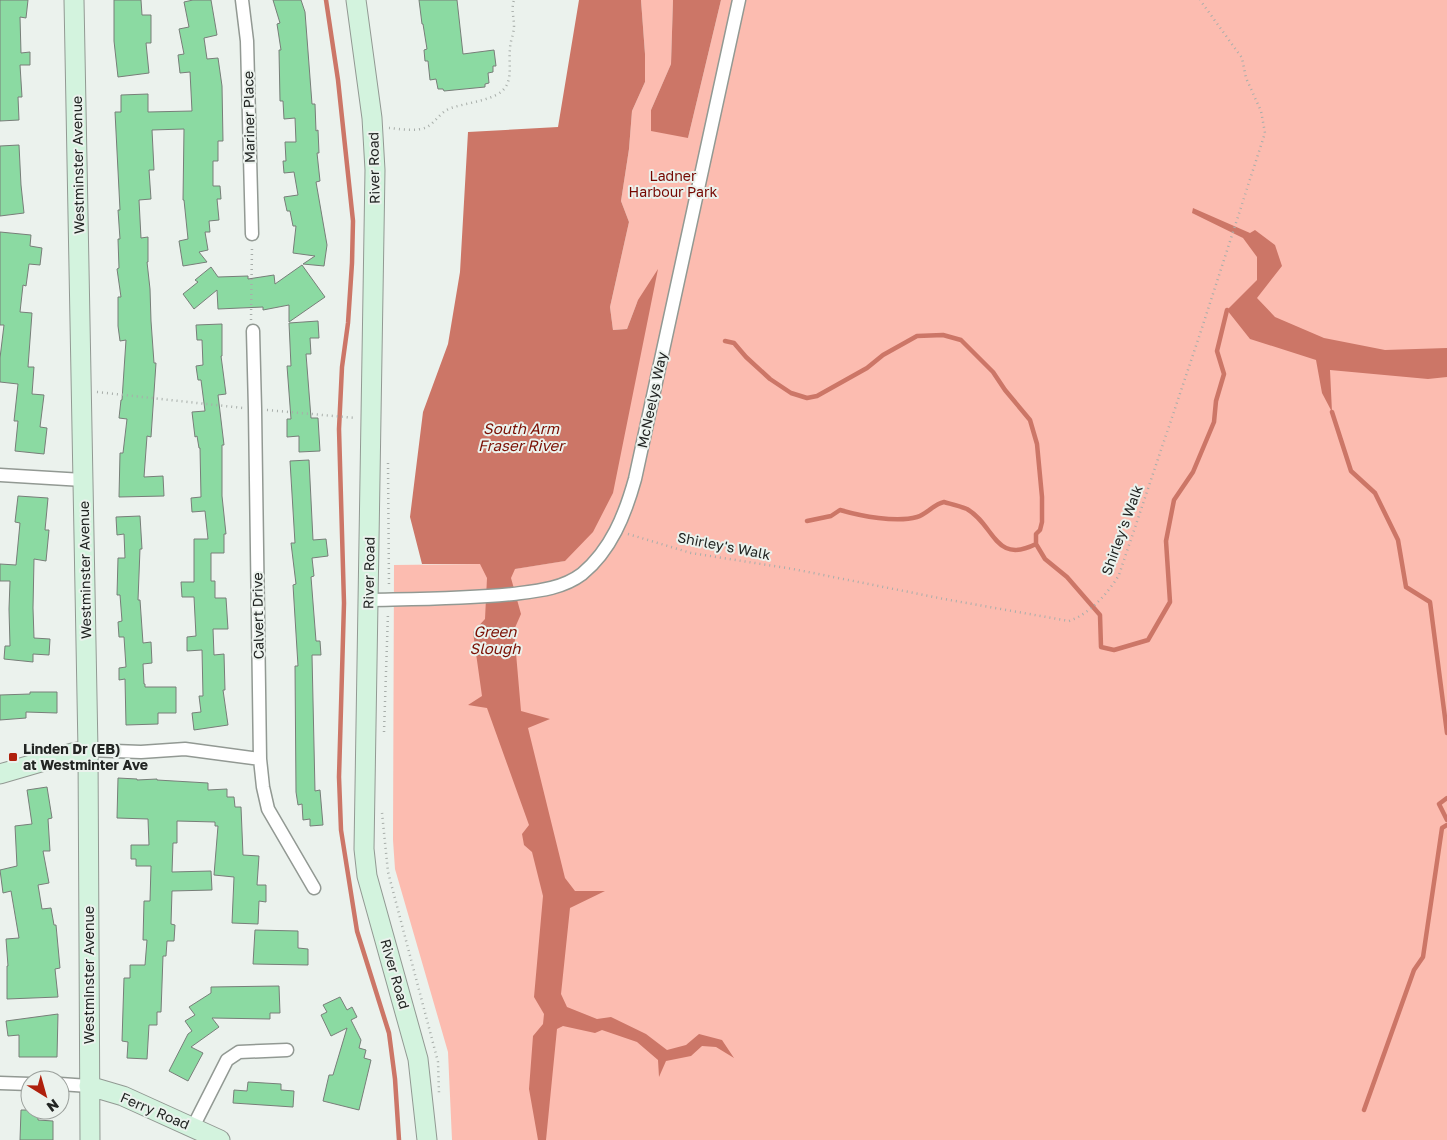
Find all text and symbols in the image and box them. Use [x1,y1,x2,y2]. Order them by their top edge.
street label: Mariner Place [239,71,258,163]
street label: Westminster Avenue [68,96,87,234]
street label: River Road [364,132,383,204]
park label: Ladner Harbour Park [629,167,717,200]
street label: McNeelys Way [633,350,670,450]
water label: South Arm Fraser River [478,419,566,454]
street label: Shirley's Walk [1097,482,1146,577]
street label: Westminster Avenue [75,501,94,639]
street label: Shirley's Walk [676,528,772,563]
street label: River Road [359,537,378,609]
street label: Calvert Drive [248,572,267,660]
water label: Green Slough [470,622,521,658]
place label: Linden Dr (EB) at Westminter Ave [23,740,148,773]
marker: Linden Dr (EB) at Westminter Ave [7,751,19,763]
street label: Westminster Avenue [80,906,97,1044]
street label: River Road [377,937,414,1011]
north arrow [20,1070,70,1120]
street label: Ferry Road [118,1088,192,1133]
text: N [44,1096,62,1116]

